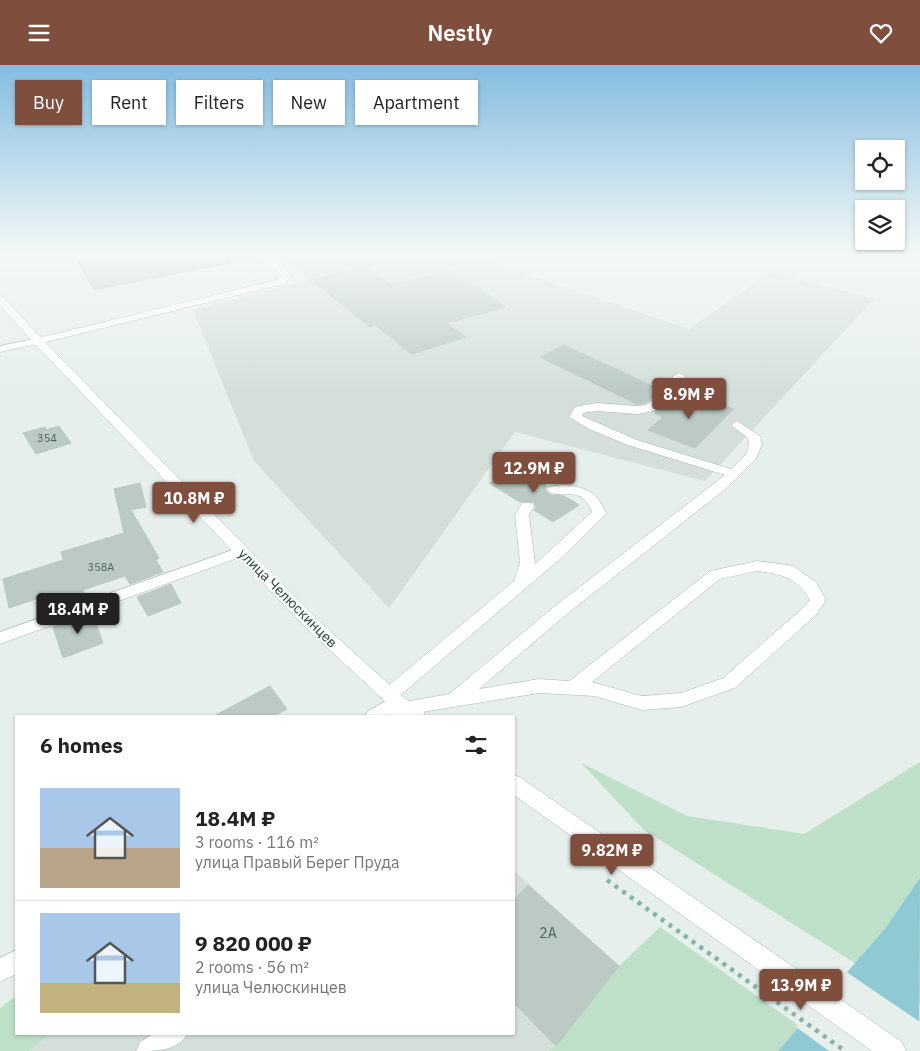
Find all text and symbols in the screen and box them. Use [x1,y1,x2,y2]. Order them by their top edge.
text: Nestly [428,18,492,47]
icon: menu [25,19,53,47]
icon: heart [867,19,895,47]
chip: Buy [15,80,82,125]
chip: Rent [92,80,166,125]
chip: Filters [176,80,263,125]
chip: New [273,80,345,125]
chip: Apartment [355,80,478,125]
map controls [855,140,905,250]
button: locate [855,140,905,190]
button: layers [855,200,905,250]
pin: 8.9M ₽ [648,377,730,420]
text: 8.9M ₽ [663,384,715,404]
house number: 354 [37,431,57,445]
pin: 12.9M ₽ [488,451,580,494]
text: 12.9M ₽ [503,458,565,478]
pin: 10.8M ₽ [148,481,240,524]
text: 10.8M ₽ [163,488,225,508]
street label: улица Челюскинцев [235,545,341,651]
house number: 358А [88,560,114,574]
pin: 18.4M ₽ [32,593,124,635]
text: 18.4M ₽ [47,599,109,619]
text: 6 homes [40,731,123,759]
icon: filters [462,731,490,759]
text: 18.4M ₽ [195,804,275,832]
icon: home [80,808,140,868]
text: 3 rooms · 116 m² [195,832,319,852]
pin: 9.82M ₽ [566,833,658,876]
text: 9.82M ₽ [581,840,643,860]
text: улица Правый Берег Пруда [195,852,400,872]
house number: 2А [539,924,557,942]
text: 9 820 000 ₽ [195,929,312,957]
icon: home [80,933,140,993]
text: 2 rooms · 56 m² [195,957,309,977]
pin: 13.9M ₽ [755,969,847,1011]
text: 13.9M ₽ [770,975,832,995]
text: улица Челюскинцев [195,977,347,997]

